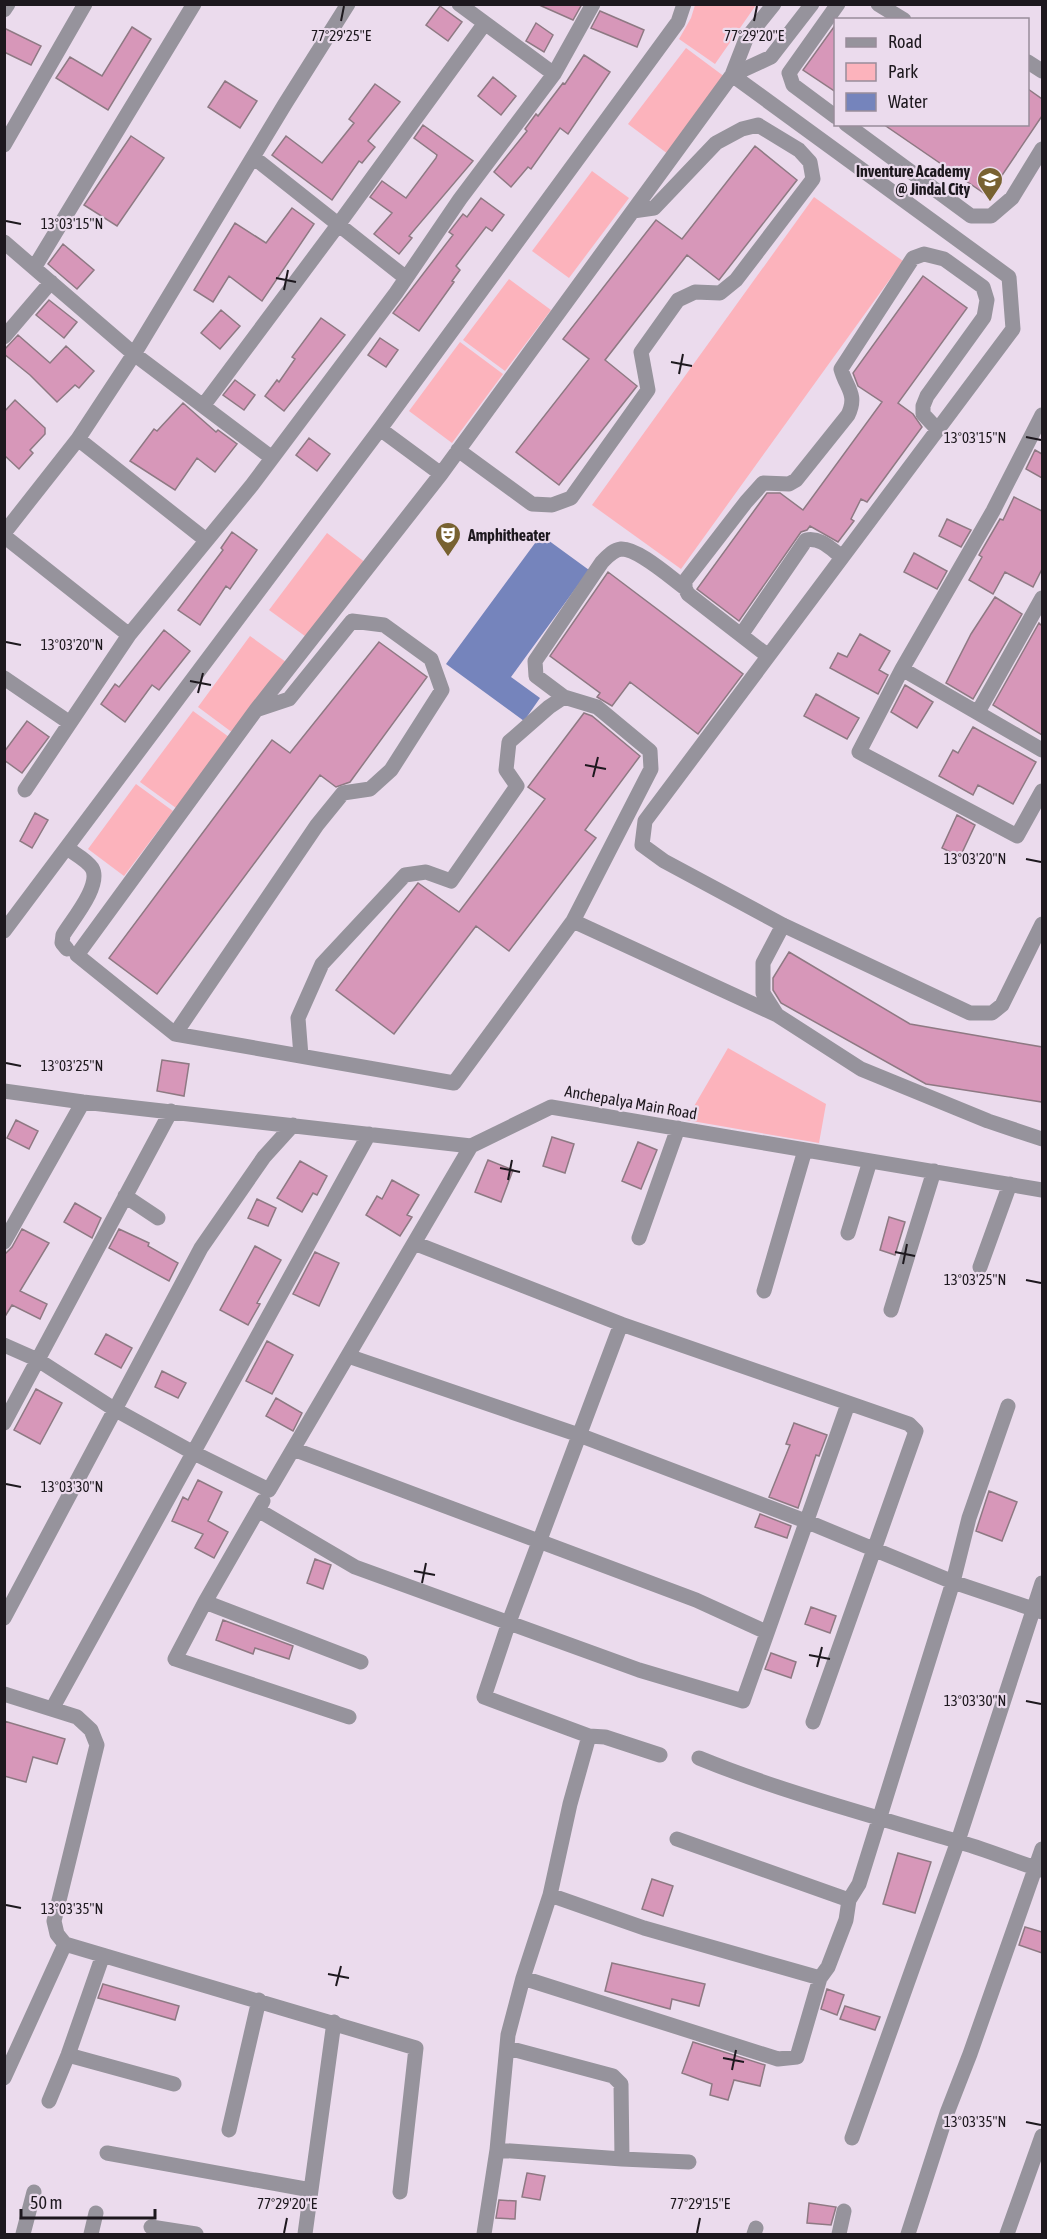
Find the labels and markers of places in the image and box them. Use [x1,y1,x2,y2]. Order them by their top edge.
place label: Inventure Academy @ Jindal City [856,162,970,198]
school or university icon: Inventure Academy @ Jindal City [975,165,1005,203]
theatre icon: Amphitheater [433,520,463,558]
place label: Amphitheater [467,526,550,544]

